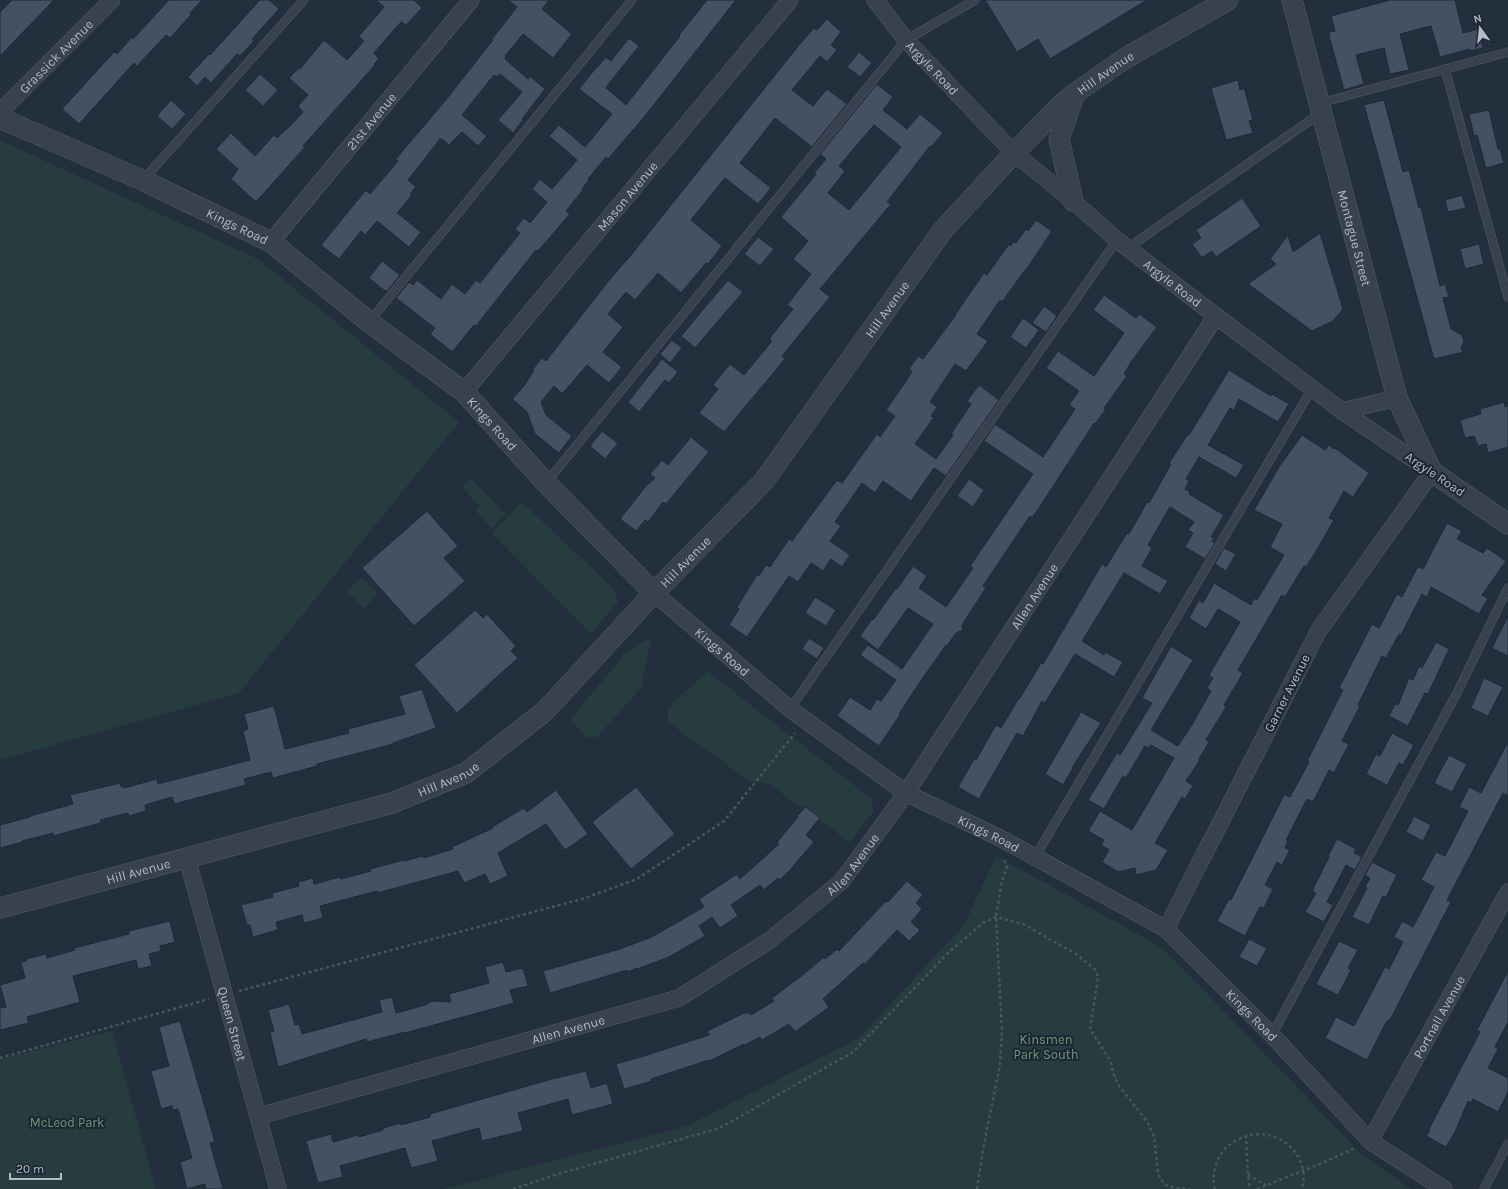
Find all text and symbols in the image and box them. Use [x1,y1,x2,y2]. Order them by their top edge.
north arrow [1460,8,1500,48]
text: N [1472,12,1483,26]
street label: Grassick Avenue [16,16,96,96]
street label: Argyle Road [903,38,962,98]
street label: Hill Avenue [1074,47,1137,97]
street label: 21st Avenue [343,89,399,153]
street label: Mason Avenue [594,158,660,234]
street label: Montague Street [1335,188,1375,288]
street label: Kings Road [204,205,271,247]
street label: Argyle Road [1141,256,1205,310]
street label: Hill Avenue [861,278,912,340]
street label: Kings Road [464,394,520,453]
street label: Argyle Road [1402,449,1468,499]
street label: Hill Avenue [657,532,714,590]
street label: Allen Avenue [1007,560,1061,632]
street label: Kings Road [692,624,753,679]
street label: Garner Avenue [1261,651,1313,734]
street label: Hill Avenue [415,758,482,799]
street label: Kings Road [956,812,1022,855]
street label: Allen Avenue [823,830,882,898]
street label: Hill Avenue [104,855,172,887]
street label: Portnall Avenue [1410,973,1468,1061]
street label: Queen Street [215,985,250,1063]
street label: Kings Road [1223,986,1281,1044]
street label: Allen Avenue [530,1012,607,1047]
park label: Kinsmen Park South [1013,1032,1079,1062]
park label: McLeod Park [30,1115,104,1130]
scale bar [10,1155,61,1181]
text: 20 m [16,1162,44,1176]

